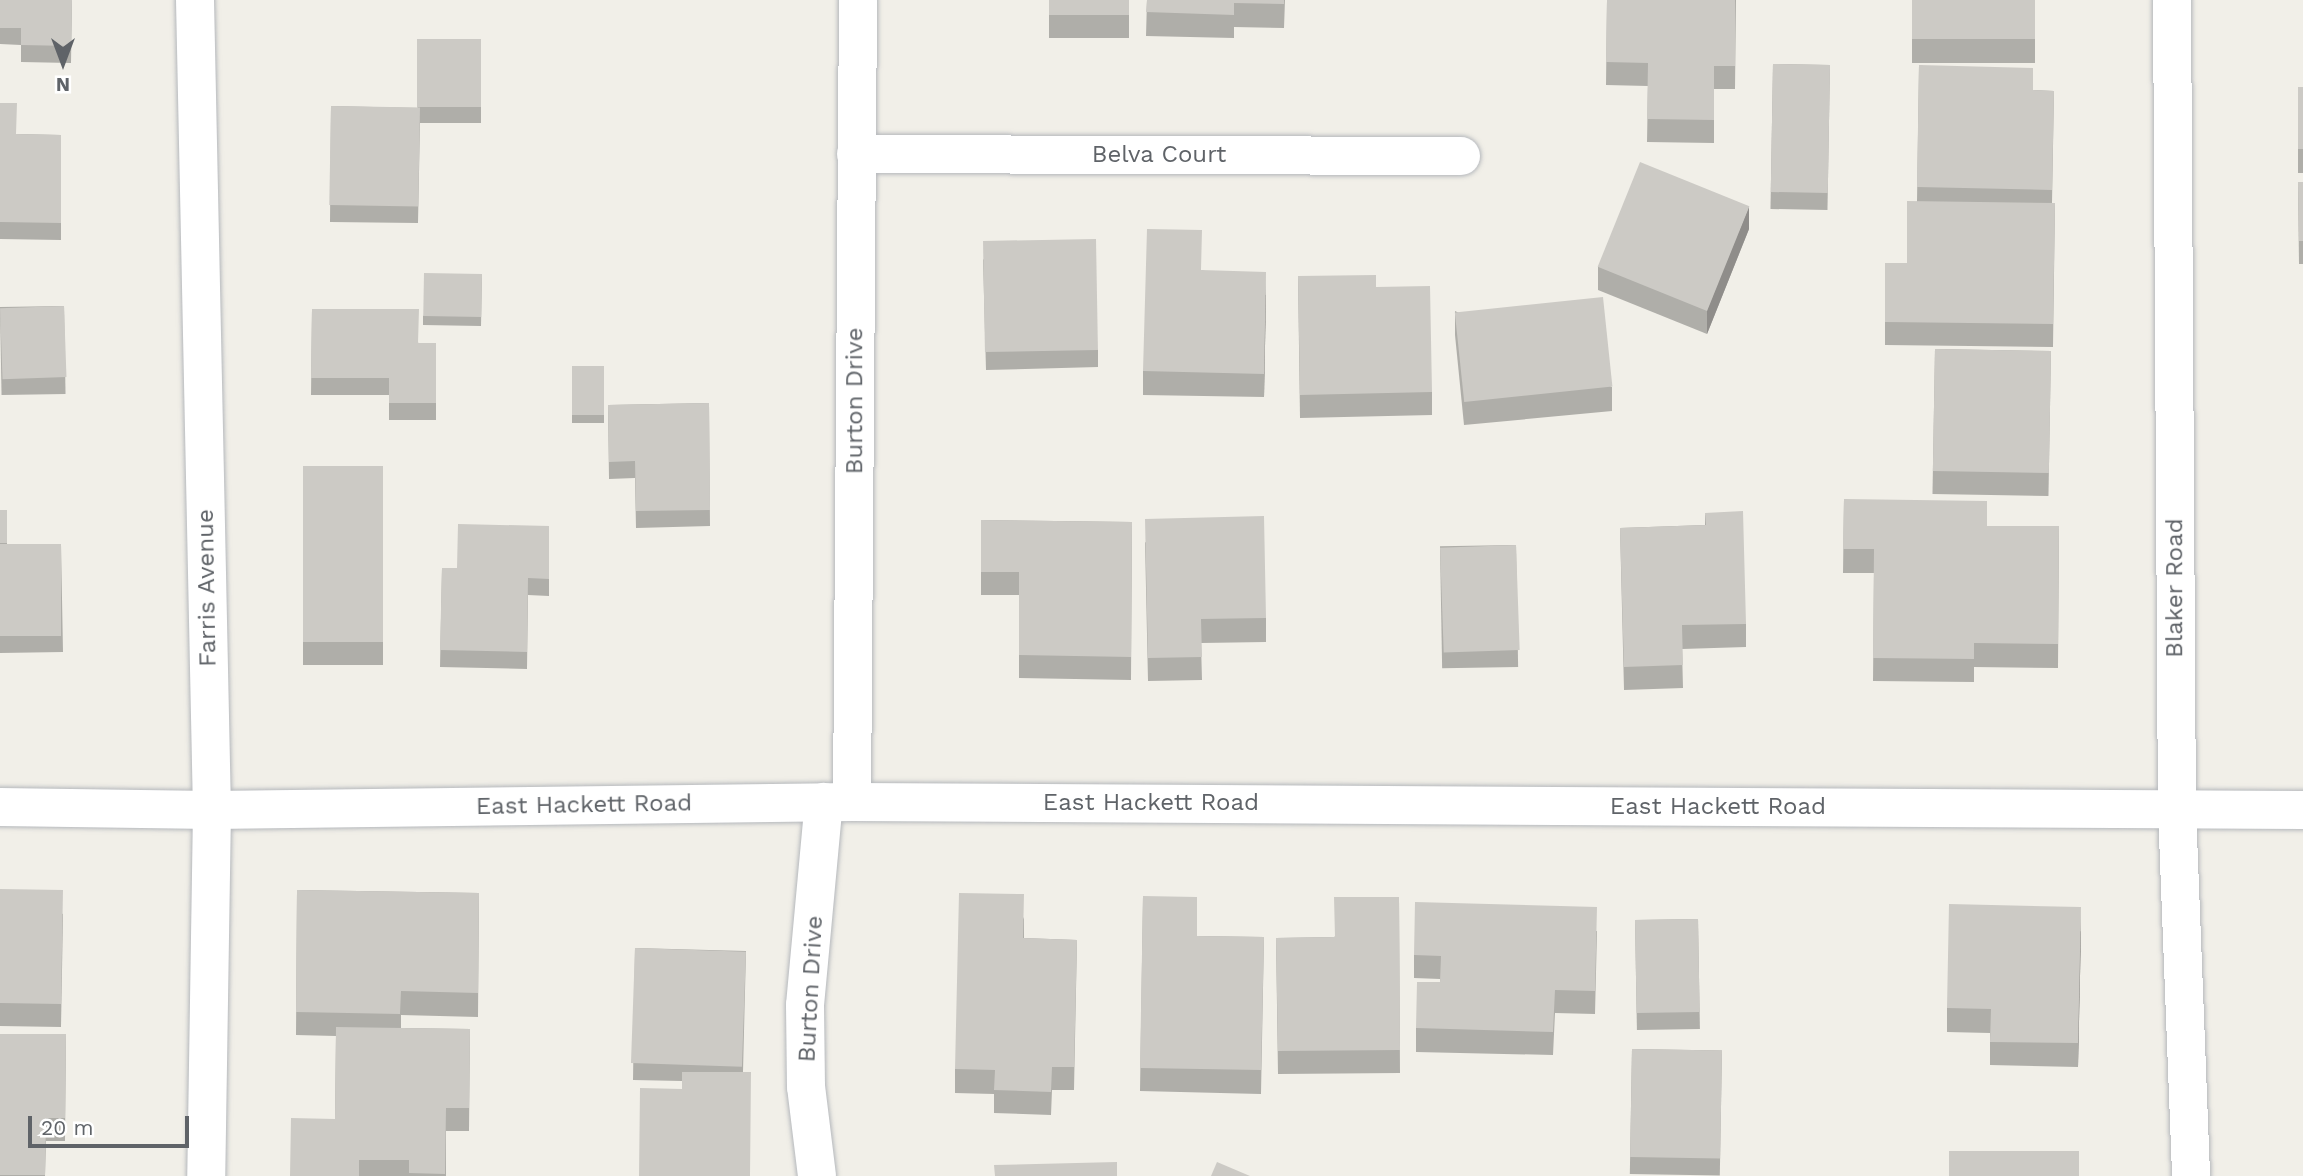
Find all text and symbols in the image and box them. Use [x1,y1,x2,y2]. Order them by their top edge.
north arrow [28,28,98,98]
text: N [56,73,70,96]
street label: Belva Court [1091,141,1227,169]
street label: Burton Drive [841,328,869,474]
street label: Farris Avenue [191,508,223,668]
street label: Blaker Road [2161,518,2189,658]
street label: East Hackett Road [476,789,692,821]
street label: East Hackett Road [1043,789,1259,817]
street label: East Hackett Road [1610,793,1826,821]
street label: Burton Drive [793,915,829,1063]
scale bar [32,1102,192,1146]
text: 20 m [41,1115,93,1140]

